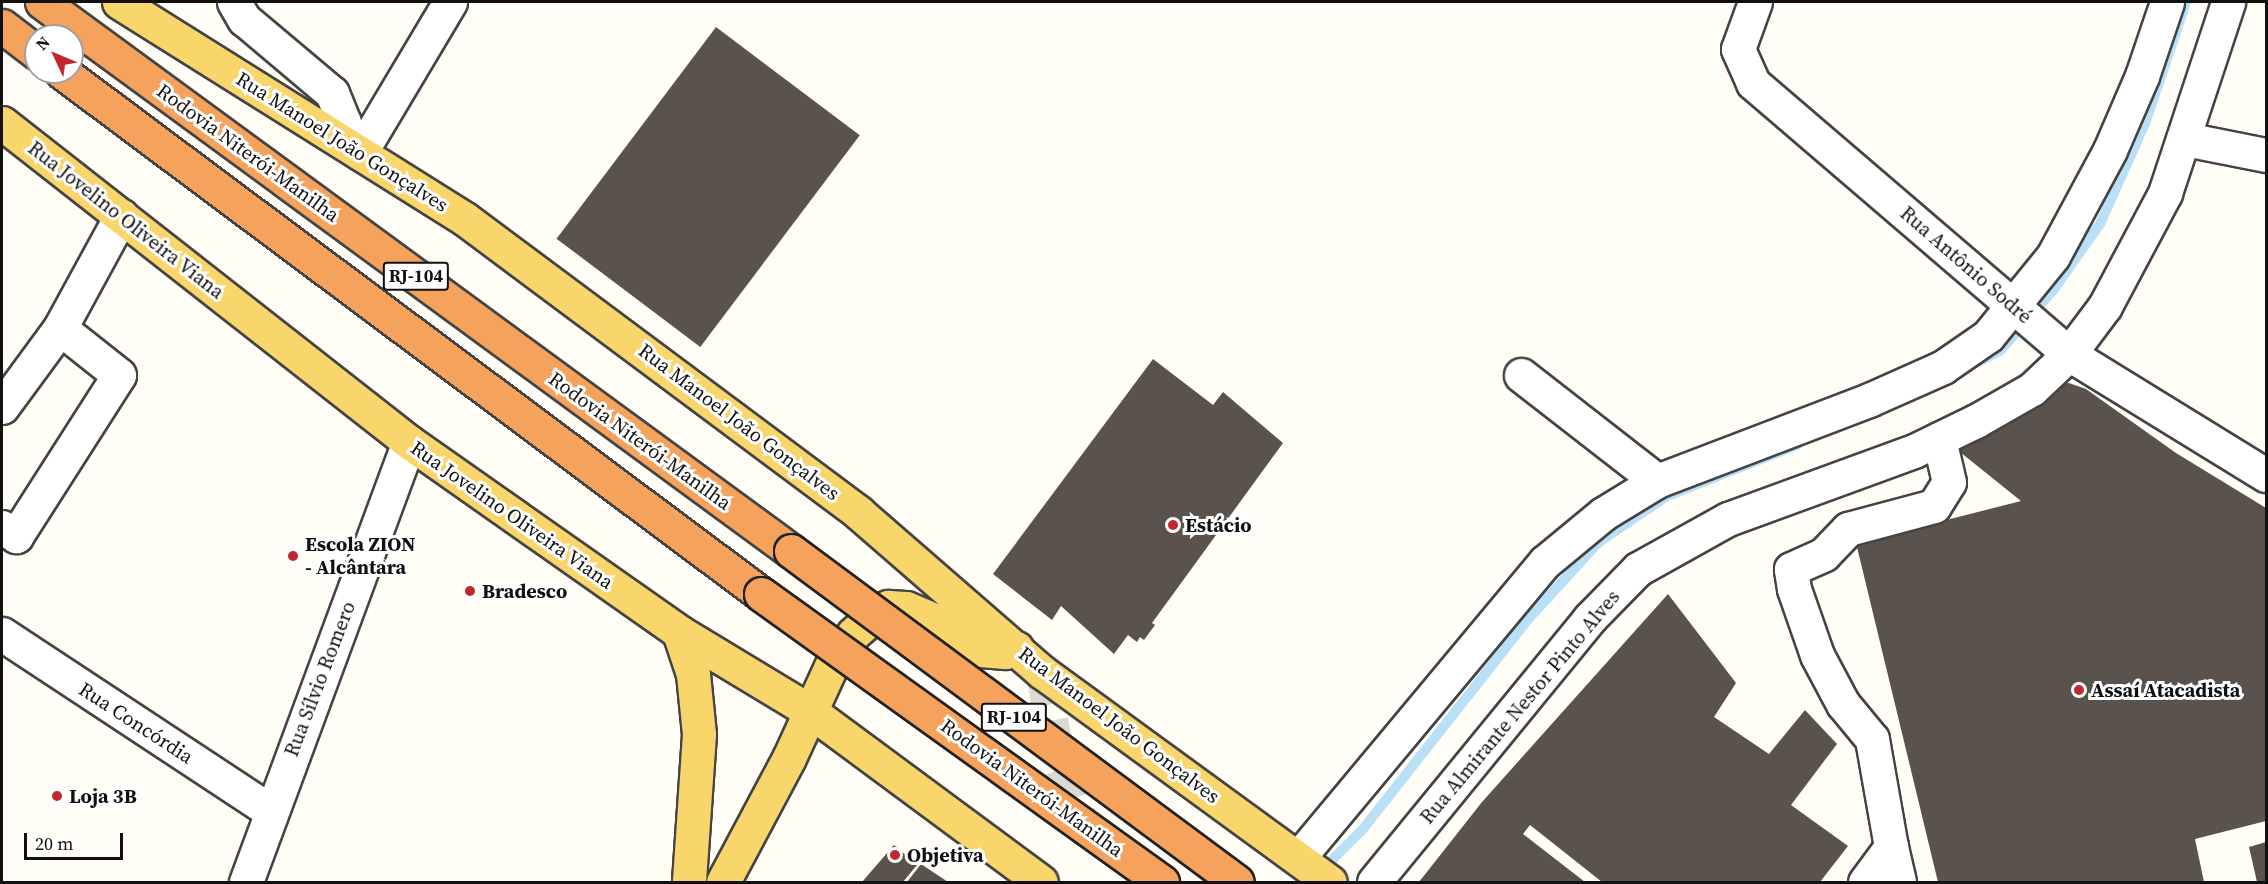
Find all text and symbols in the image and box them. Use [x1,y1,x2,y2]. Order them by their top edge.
north arrow [24,24,84,84]
text: N [31,31,54,55]
street label: Rua Manoel João Gonçalves [231,67,453,217]
street label: Rodovia Niterói-Manilha [152,79,344,227]
street label: Rua Jovelino Oliveira Viana [23,136,229,304]
street label: Rua Antônio Sodré [1895,201,2037,329]
road number: RJ-104 [382,261,450,291]
street label: Rua Manoel João Gonçalves [634,339,844,505]
street label: Rodovia Niterói-Manilha [544,367,736,515]
street label: Rua Jovelino Oliveira Viana [406,436,618,594]
place label: Estácio [1185,513,1252,537]
marker: Estácio [1166,518,1180,532]
place label: Escola ZION - Alcântara [305,532,415,579]
marker: Escola ZION - Alcântara [286,549,300,563]
place label: Bradesco [482,579,567,603]
marker: Bradesco [463,584,477,598]
street label: Rua Almirante Nestor Pinto Alves [1415,585,1625,829]
street label: Rua Sílvio Romero [279,598,361,760]
street label: Rua Manoel João Gonçalves [1014,642,1224,808]
street label: Rua Concórdia [74,677,198,769]
place label: Assaí Atacadista [2091,678,2240,702]
marker: Assaí Atacadista [2072,683,2086,697]
road number: RJ-104 [980,702,1048,732]
street label: Rodovia Niterói-Manilha [936,714,1128,862]
place label: Loja 3B [69,784,137,808]
marker: Loja 3B [50,789,64,803]
scale bar [27,821,126,859]
text: 20 m [35,831,73,856]
place label: Objetiva [907,843,984,867]
marker: Objetiva [888,848,902,862]

